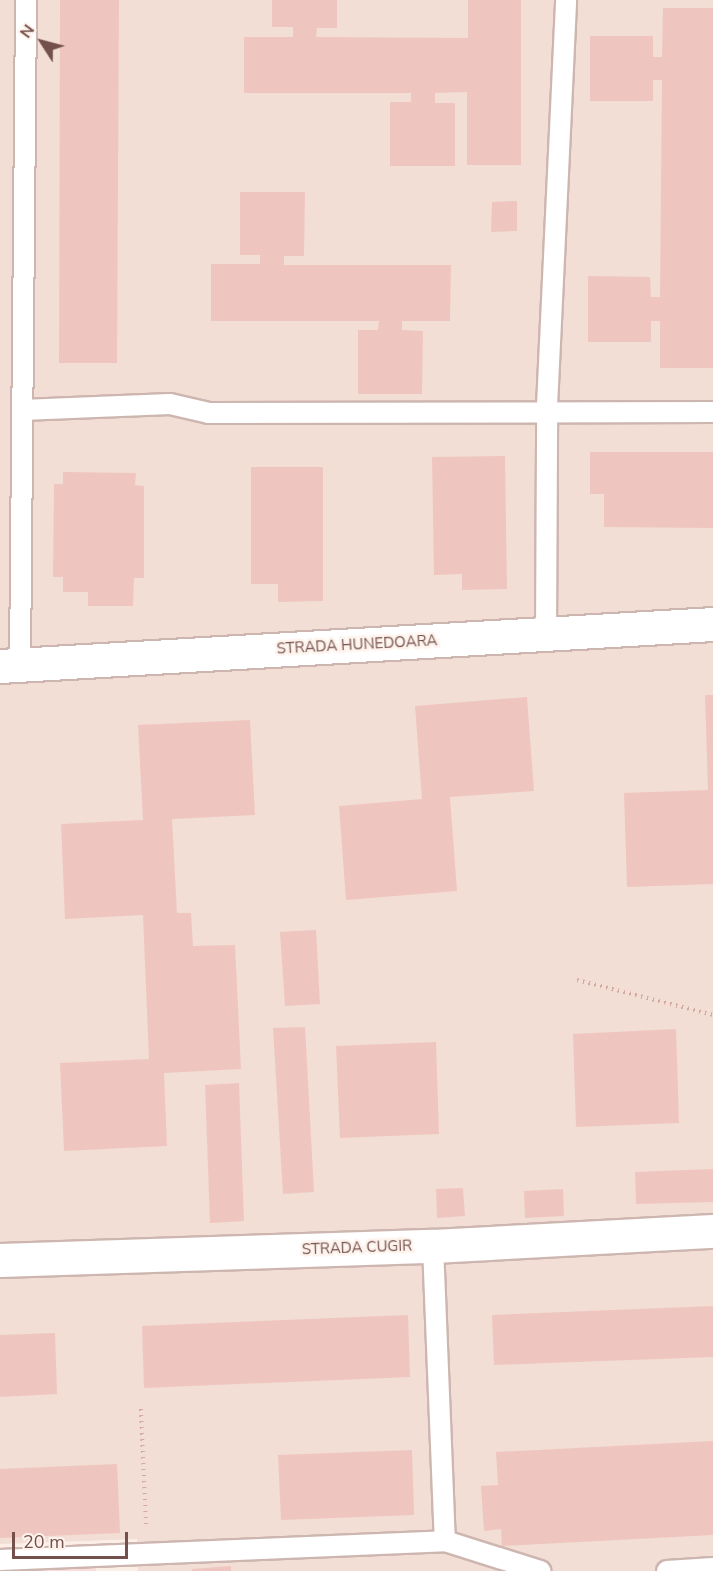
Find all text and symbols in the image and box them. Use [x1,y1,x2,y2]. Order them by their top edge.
north arrow [12,12,72,72]
text: N [15,20,40,43]
street label: STRADA HUNEDOARA [276,632,438,658]
street label: STRADA CUGIR [302,1237,412,1259]
scale bar [15,1520,130,1558]
text: 20 m [23,1530,65,1554]

